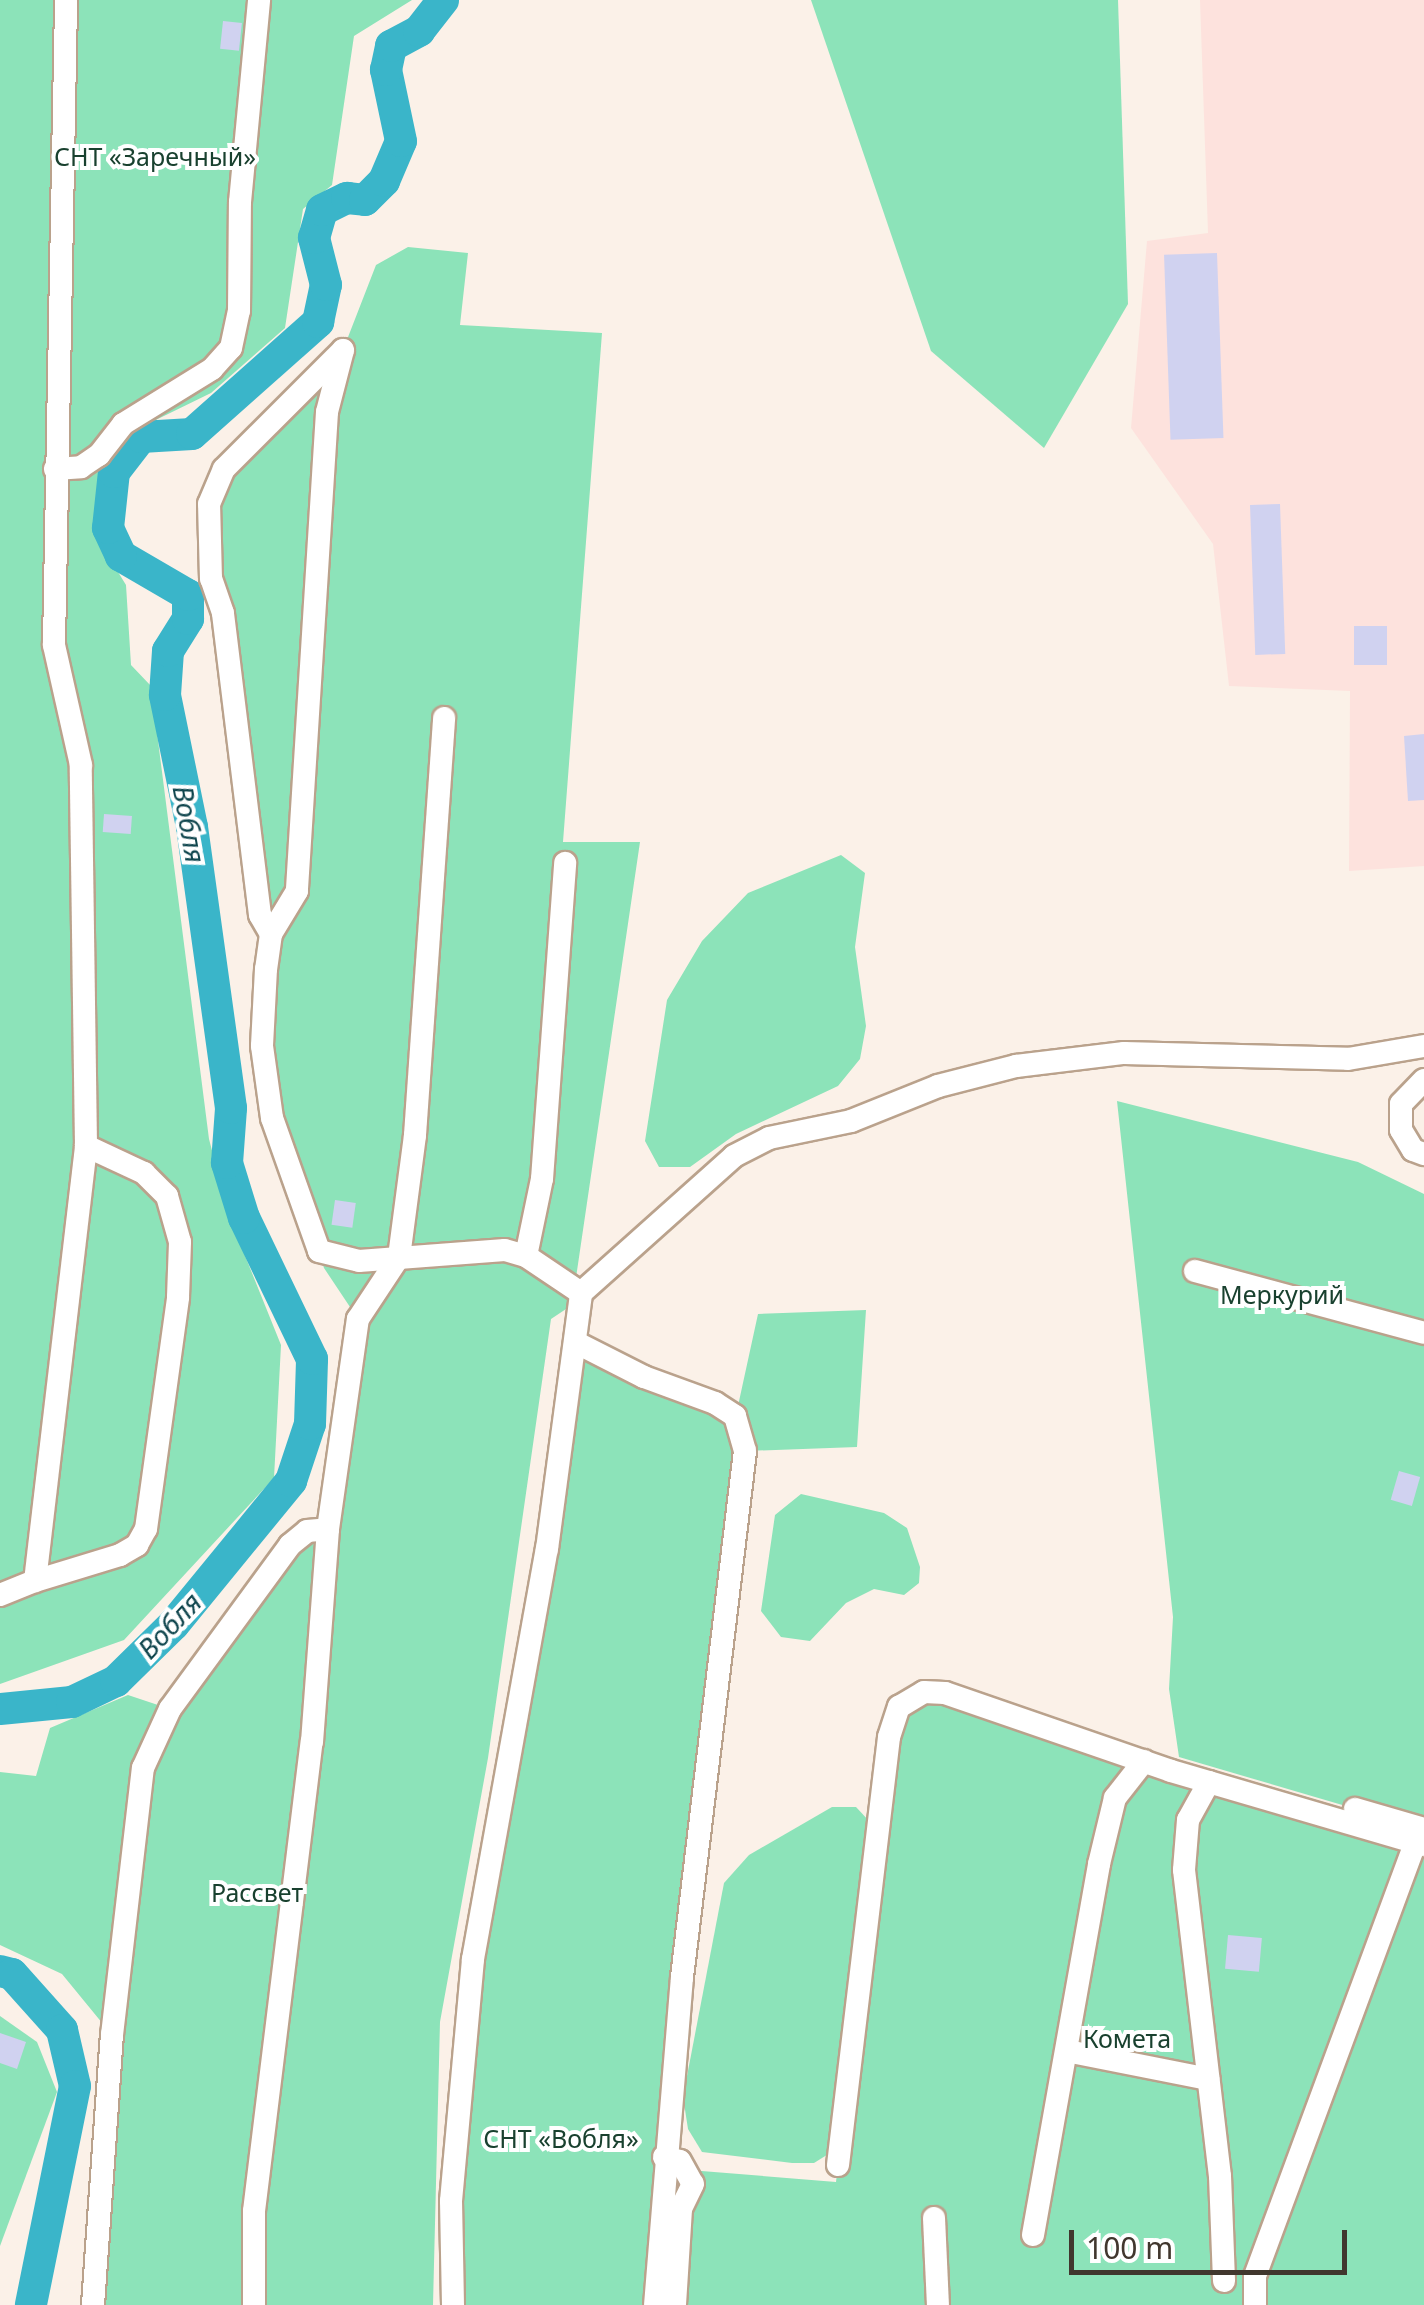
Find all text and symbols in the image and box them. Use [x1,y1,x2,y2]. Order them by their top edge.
park label: СНТ «Заречный» [54,141,256,171]
water label: Вобля [167,783,213,865]
park label: Меркурий [1220,1279,1344,1309]
water label: Вобля [130,1585,208,1665]
park label: Рассвет [211,1877,303,1907]
park label: Комета [1083,2023,1171,2053]
park label: СНТ «Вобля» [483,2123,639,2153]
scale bar [1074,2210,1352,2272]
text: 100 m [1086,2227,1173,2268]

